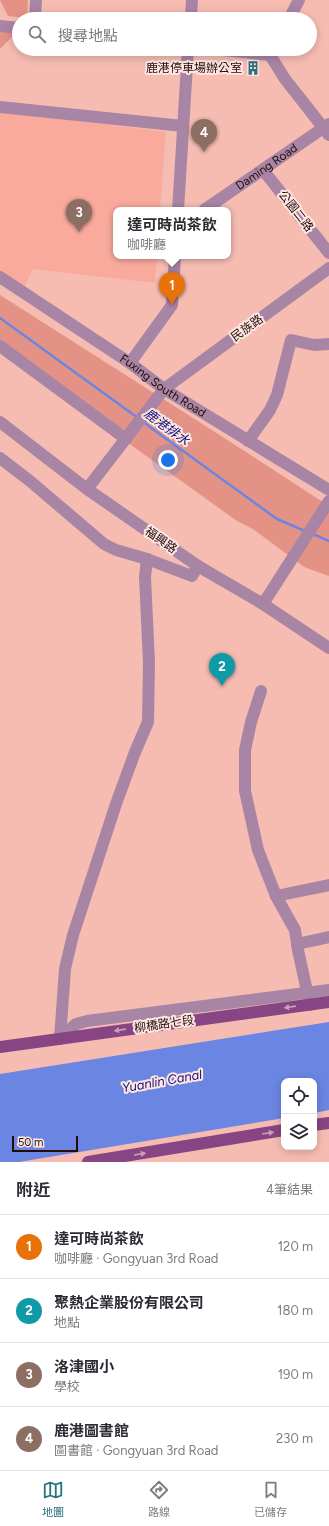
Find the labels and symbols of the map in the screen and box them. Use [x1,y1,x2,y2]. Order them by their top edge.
building icon: 鹿港停車場辦公室 [245,60,261,76]
place label: 鹿港停車場辦公室 [146,61,242,75]
pin: 4 [191,119,217,152]
street label: Daming Road [233,141,300,193]
street label: 公園二路 [276,188,316,234]
pin: 3 [66,199,92,232]
pin: 1 [159,272,185,305]
street label: 民族路 [228,312,266,344]
street label: Fuxing South Road [117,351,209,420]
water label: 鹿港排水 [142,406,193,449]
your location [158,450,178,470]
street label: 福興路 [142,524,180,556]
pin: 2 [209,653,235,686]
one-way arrow [284,1004,296,1011]
street label: 柳橋路七段 [133,1013,195,1035]
one-way arrow [114,1027,126,1033]
water label: Yuanlin Canal [121,1067,203,1095]
one-way arrow [262,1130,275,1136]
scale bar [12,1134,78,1153]
one-way arrow [134,1150,146,1156]

